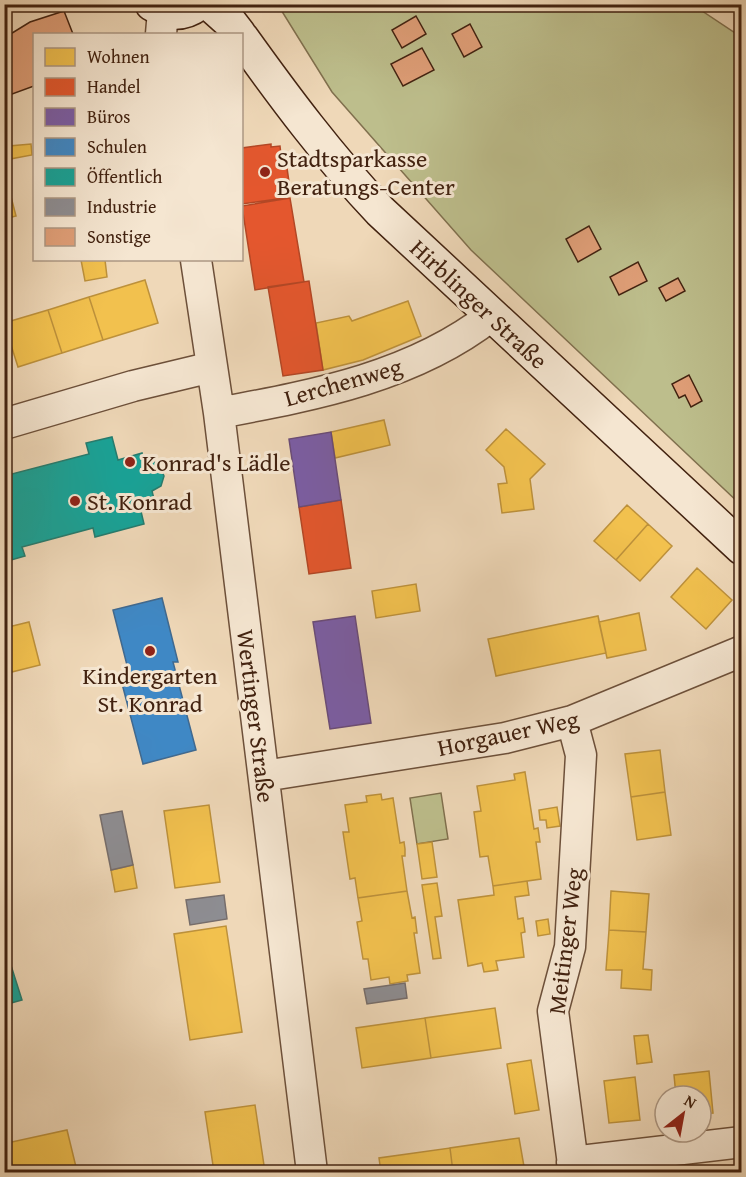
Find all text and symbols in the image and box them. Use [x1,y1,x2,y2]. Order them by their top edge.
legend [33,33,243,261]
text: Wohnen [87,43,150,70]
text: Handel [87,73,141,100]
text: Büros [87,103,130,130]
text: Schulen [87,133,147,160]
place label: Stadtsparkasse Beratungs-Center [277,141,455,204]
text: Öffentlich [87,163,162,190]
marker: Stadtsparkasse Beratungs-Center [258,165,272,179]
text: Industrie [87,193,156,220]
text: Sonstige [87,223,151,250]
street label: Hirblinger Straße [402,231,556,377]
street label: Lerchenweg [280,349,406,415]
place label: Konrad's Lädle [142,445,291,480]
marker: Konrad's Lädle [123,455,137,469]
place label: St. Konrad [87,484,192,519]
marker: St. Konrad [68,494,82,508]
street label: Wertinger Straße [228,627,284,805]
marker: Kindergarten St. Konrad [143,644,157,658]
place label: Kindergarten St. Konrad [83,658,218,721]
street label: Horgauer Weg [434,701,582,765]
street label: Meitinger Weg [539,866,591,1016]
north arrow [653,1084,713,1144]
text: N [680,1088,702,1114]

